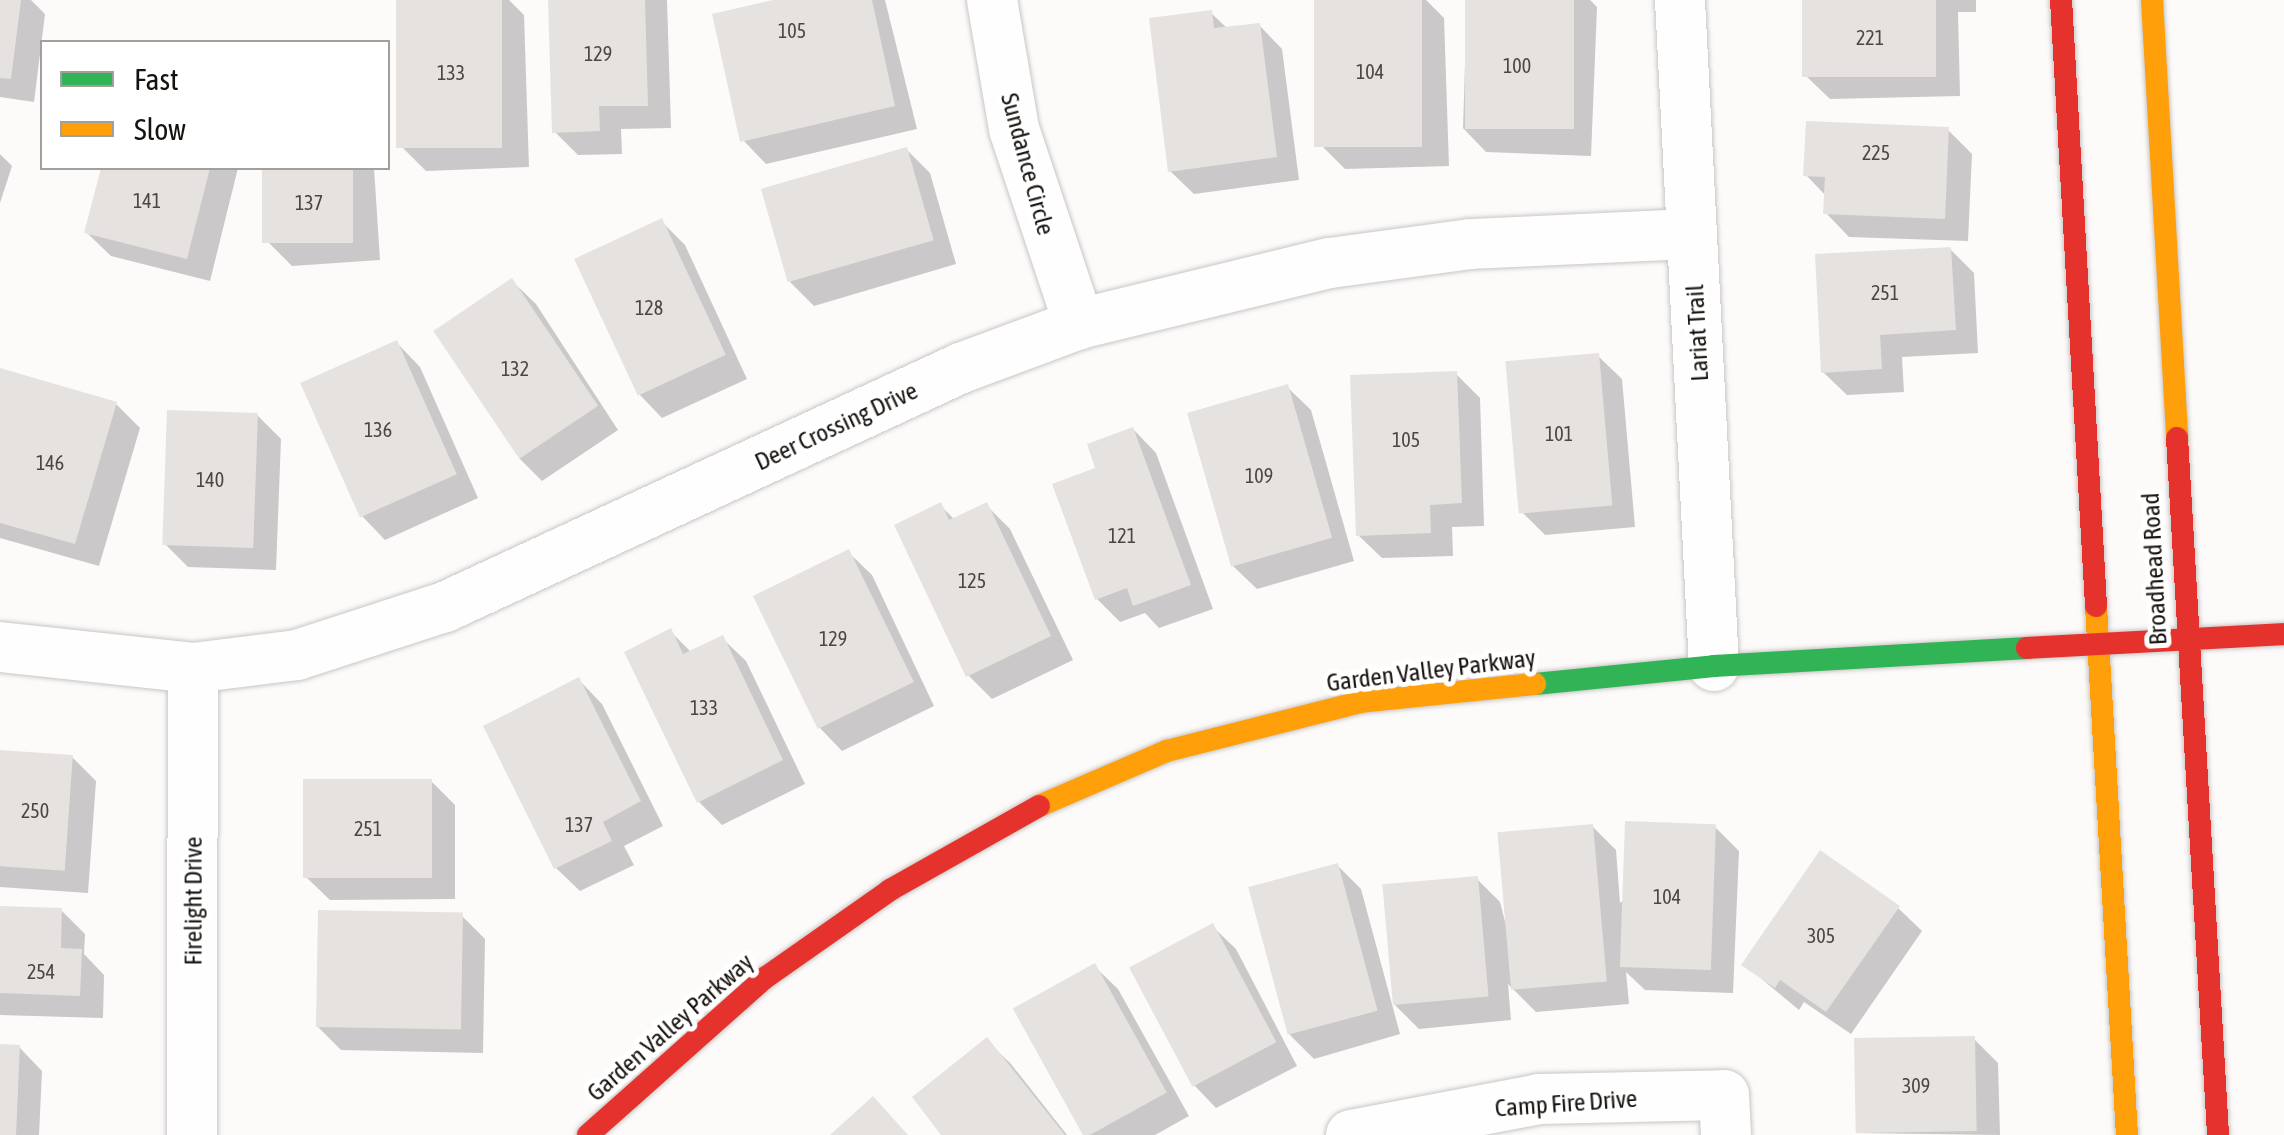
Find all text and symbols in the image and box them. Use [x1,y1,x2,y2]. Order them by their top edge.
house number: 105 [778,18,806,42]
house number: 221 [1856,25,1884,49]
legend [40,40,390,170]
house number: 129 [584,41,612,65]
house number: 100 [1503,53,1531,77]
house number: 104 [1356,59,1384,83]
house number: 133 [437,60,465,84]
text: Fast [134,62,179,96]
street label: Sundance Circle [995,90,1061,238]
text: Slow [134,112,186,146]
house number: 225 [1862,140,1890,164]
house number: 141 [133,188,161,212]
house number: 137 [295,190,323,214]
house number: 251 [1871,280,1899,304]
street label: Lariat Trail [1679,284,1715,382]
house number: 128 [635,295,663,319]
house number: 132 [501,356,529,380]
street label: Deer Crossing Drive [750,375,922,477]
house number: 136 [364,417,392,441]
house number: 101 [1545,421,1573,445]
house number: 105 [1392,427,1420,451]
house number: 146 [36,450,64,474]
house number: 109 [1245,463,1273,487]
house number: 140 [196,467,224,491]
street label: Broadhead Road [2135,492,2173,646]
house number: 121 [1108,523,1136,547]
house number: 125 [958,568,986,592]
house number: 129 [819,626,847,650]
street label: Garden Valley Parkway [1325,642,1537,698]
house number: 133 [690,695,718,719]
house number: 250 [21,798,49,822]
house number: 137 [565,812,593,836]
house number: 251 [354,816,382,840]
street label: Firelight Drive [178,837,208,965]
house number: 104 [1653,884,1681,908]
house number: 305 [1807,923,1835,947]
street label: Garden Valley Parkway [581,947,759,1107]
house number: 254 [27,959,55,983]
house number: 309 [1902,1073,1930,1097]
street label: Camp Fire Drive [1494,1083,1638,1123]

